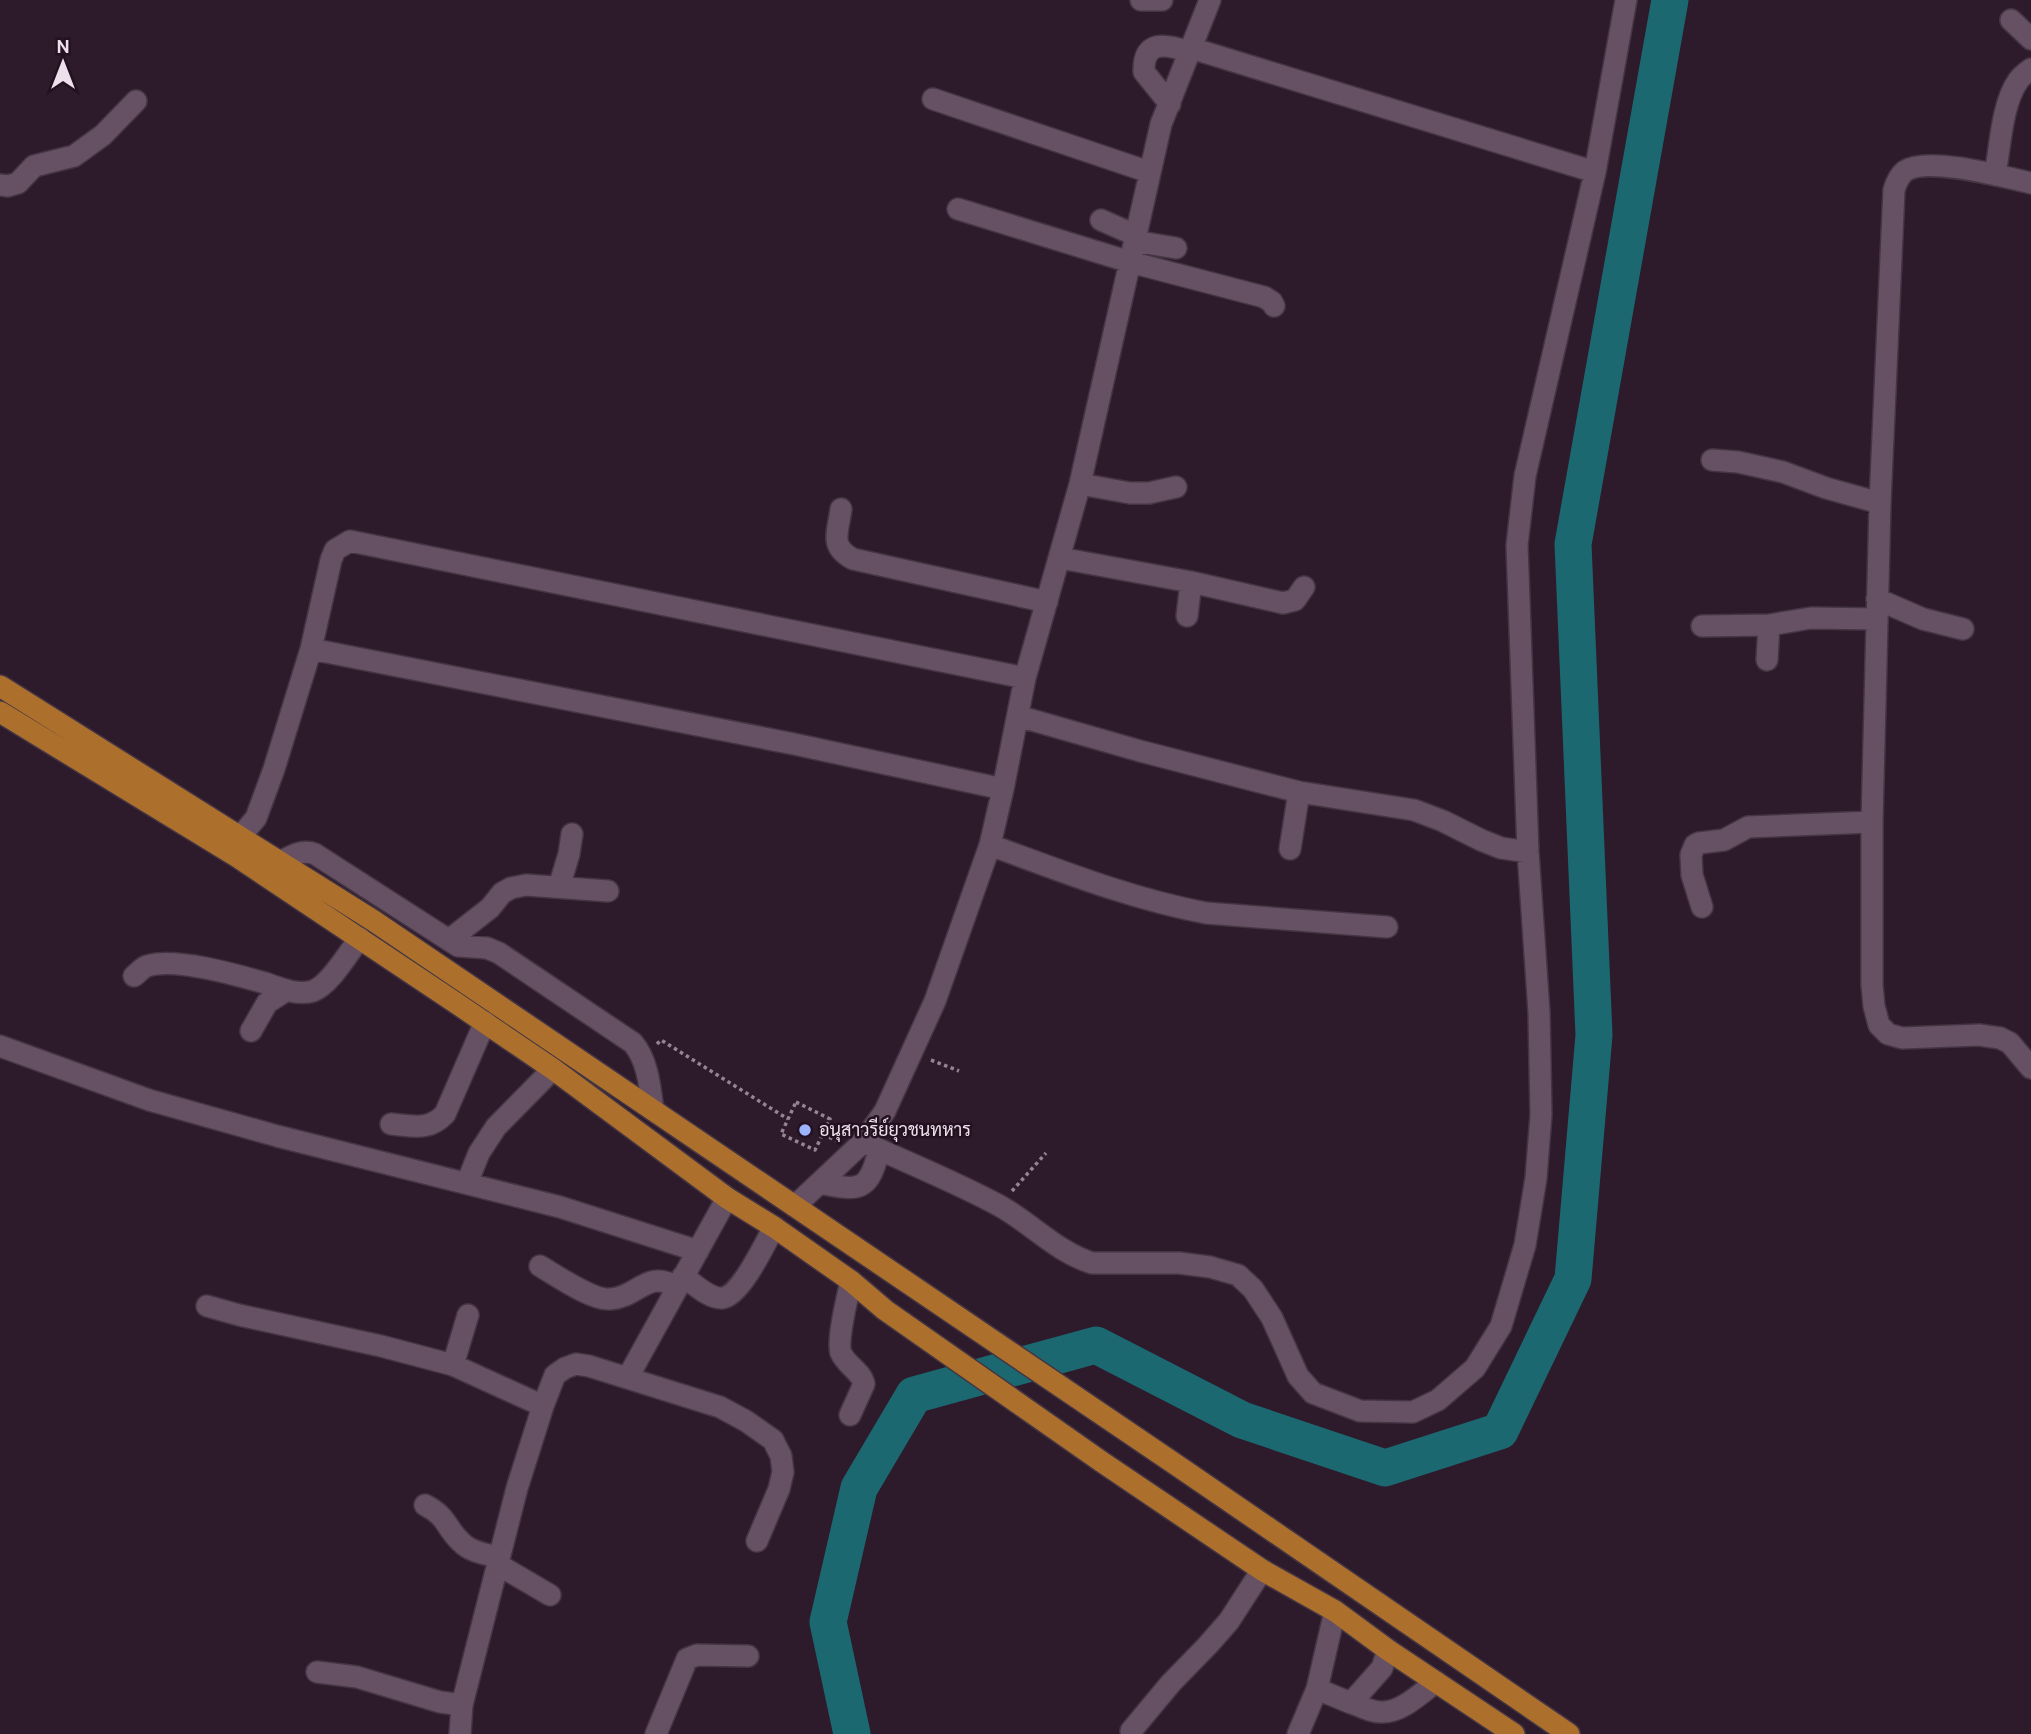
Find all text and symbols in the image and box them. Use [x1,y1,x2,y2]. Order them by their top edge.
north arrow [28,28,98,98]
text: N [56,36,70,60]
place label: อนุสาวรีย์ยุวชนทหาร [819,1117,971,1143]
marker: อนุสาวรีย์ยุวชนทหาร [797,1122,813,1138]

